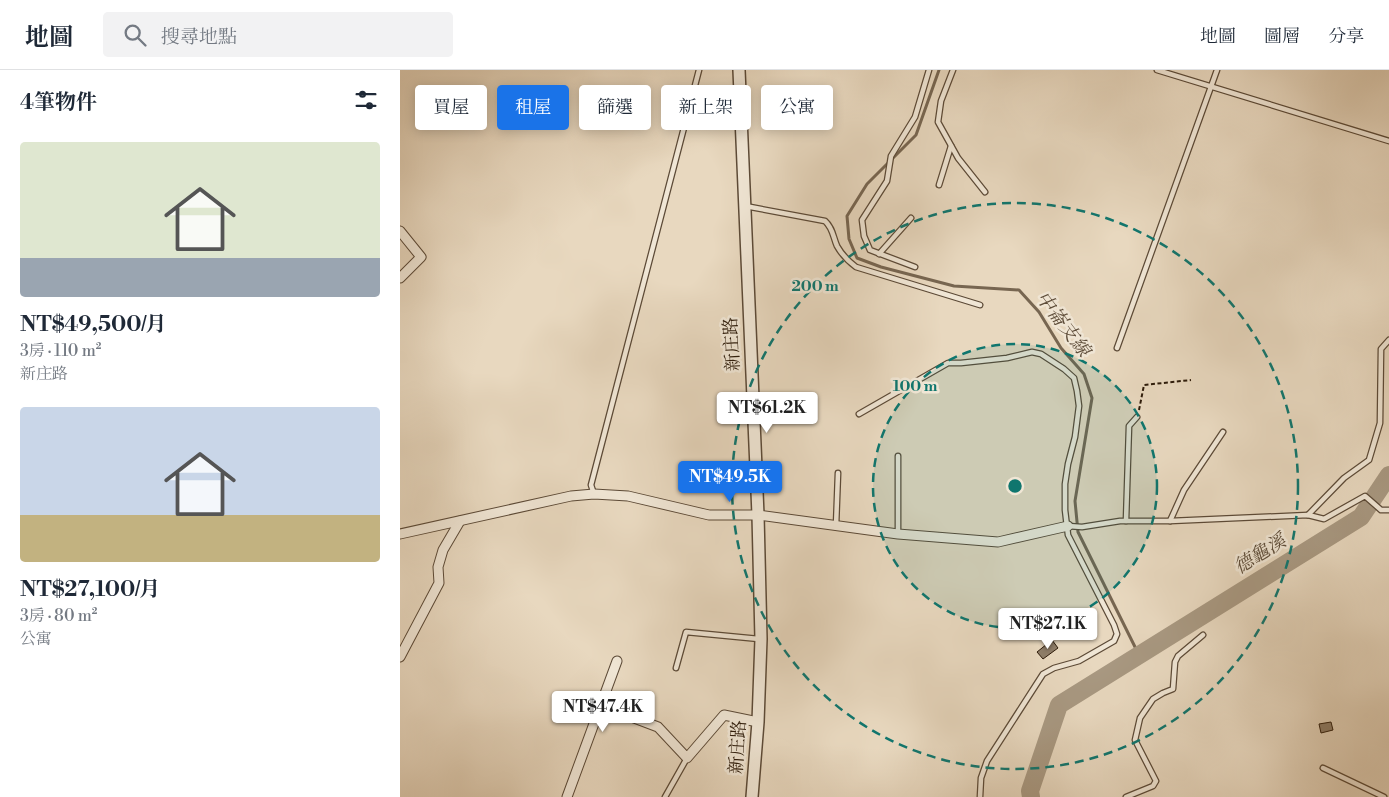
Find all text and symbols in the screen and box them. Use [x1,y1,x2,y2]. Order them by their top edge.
search box [103,12,453,57]
icon: search [121,21,149,49]
text: 地圖 [25,23,73,53]
text: 搜尋地點 [161,25,237,49]
text: 地圖 [1200,25,1236,48]
text: 圖層 [1264,25,1300,48]
text: 分享 [1328,25,1364,48]
chip: 買屋 [415,85,487,130]
chip: 租屋 [497,85,569,130]
chip: 篩選 [579,85,651,130]
chip: 新上架 [661,85,751,130]
chip: 公寓 [761,85,833,130]
icon: filters [352,86,380,114]
text: 4筆物件 [20,90,97,116]
icon: home [155,174,245,264]
text: 200 m [791,277,839,296]
water label: 中崙支線 [1031,286,1097,363]
text: NT$49,500/月 [20,312,167,338]
street label: 新庄路 [719,316,745,372]
text: 3房 · 110 m² [20,341,101,361]
text: 新庄路 [20,364,68,384]
text: 100 m [893,377,938,396]
pin: NT$61.2K [715,392,819,434]
text: NT$61.2K [728,398,806,418]
icon: home [155,439,245,529]
pin: NT$49.5K [678,460,782,503]
text: NT$49.5K [689,467,771,487]
centre of rings [1006,477,1024,495]
water label: 德龜溪 [1229,528,1292,579]
text: NT$27,100/月 [20,577,160,603]
text: 3房 · 80 m² [20,606,97,626]
pin: NT$27.1K [996,608,1100,650]
text: NT$27.1K [1009,614,1087,634]
text: 公寓 [20,629,52,649]
pin: NT$47.4K [551,690,655,733]
text: NT$47.4K [563,697,643,717]
street label: 新庄路 [725,719,751,775]

